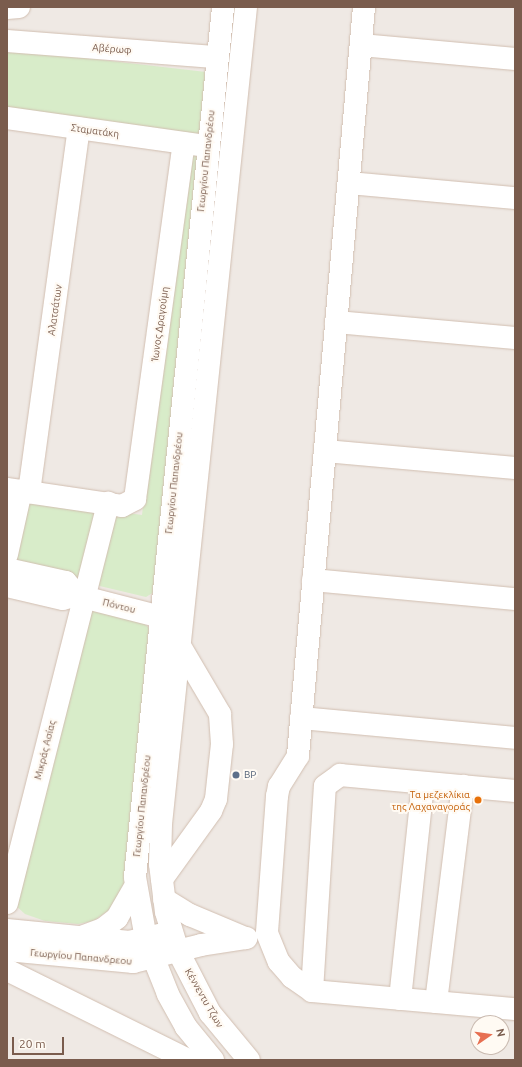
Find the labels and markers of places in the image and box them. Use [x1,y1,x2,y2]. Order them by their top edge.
place label: BP [244,769,256,781]
marker: BP [231,770,241,780]
place label: Τα μεζεκλίκια της Λαχαναγοράς [392,788,470,812]
marker: Τα μεζεκλίκια της Λαχαναγοράς [473,795,483,805]

